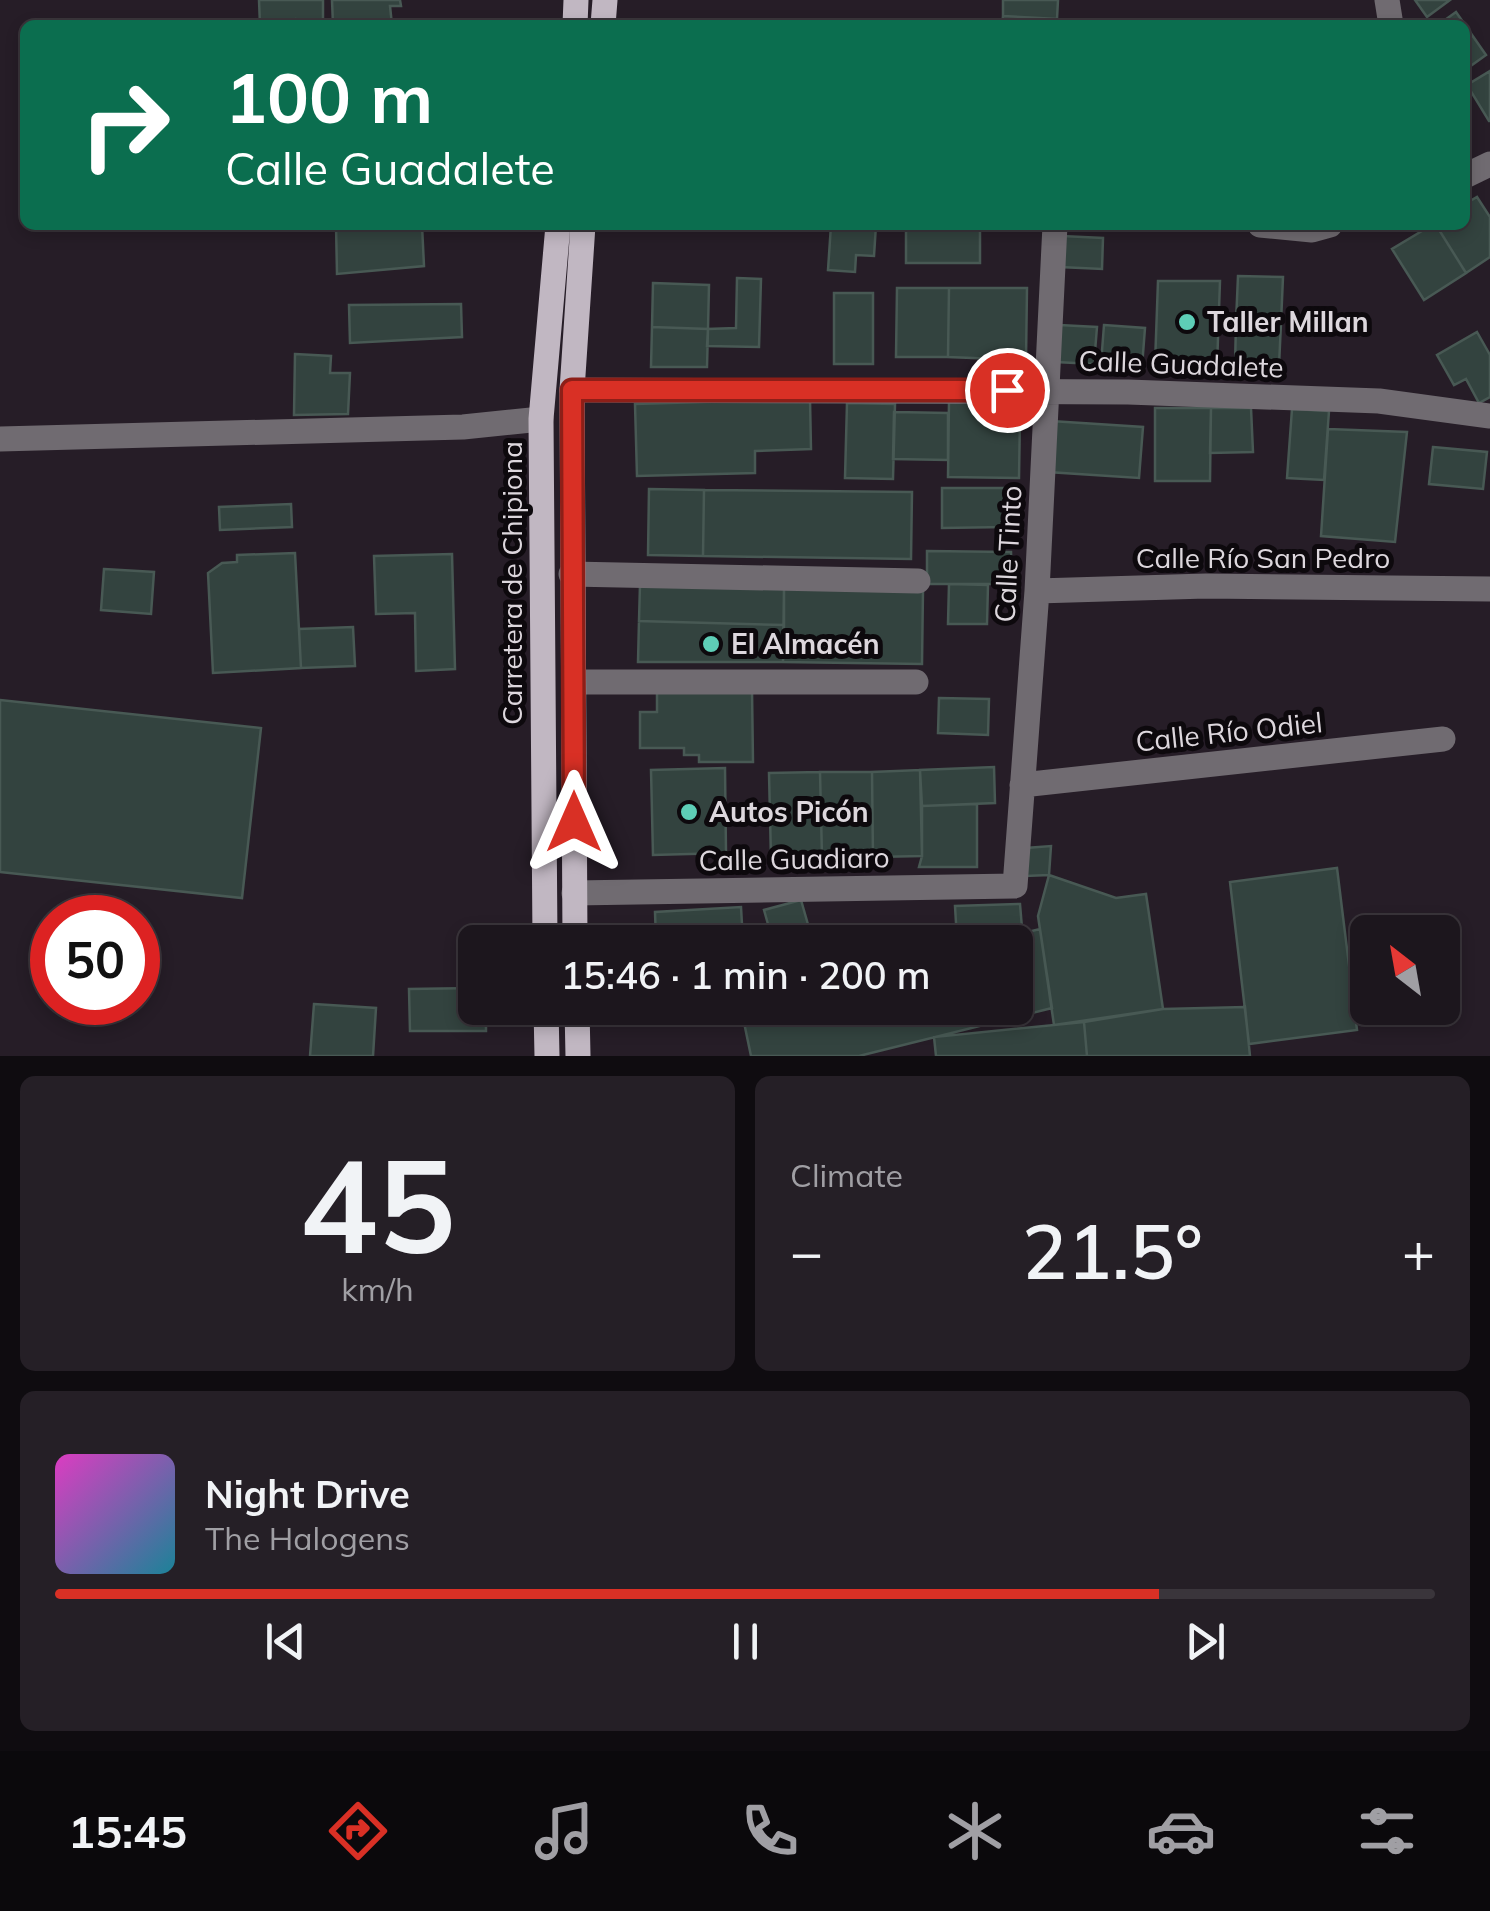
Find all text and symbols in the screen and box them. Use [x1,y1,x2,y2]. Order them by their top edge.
text: 100 m [225,53,433,141]
icon: right [60,60,190,190]
text: Calle Guadalete [225,140,555,196]
place label: Taller Millan [1207,304,1369,339]
marker: Taller Millan [1176,311,1198,333]
street label: Calle Guadalete [1078,342,1284,385]
pin [965,348,1050,433]
icon: arrive [980,363,1035,418]
street label: Carretera de Chipiona [494,441,529,725]
street label: Calle Tinto [986,485,1029,623]
street label: Calle Río San Pedro [1136,540,1390,575]
place label: El Almacén [731,626,880,661]
marker: El Almacén [700,633,722,655]
street label: Calle Río Odiel [1134,704,1324,759]
position arrow [522,770,626,874]
place label: Autos Picón [709,794,869,829]
marker: Autos Picón [678,801,700,823]
street label: Calle Guadiaro [698,839,890,878]
speed limit sign: 50 [30,895,160,1025]
north arrow [1350,915,1460,1025]
map controls [1350,915,1460,1025]
text: 15:46 · 1 min · 200 m [560,951,931,999]
text: 45 [299,1122,456,1286]
text: Climate [790,1155,903,1195]
text: 21.5° [1022,1204,1203,1298]
text: − [790,1217,823,1286]
text: + [1402,1217,1435,1286]
text: km/h [341,1269,414,1309]
text: Night Drive [205,1470,410,1518]
text: The Halogens [205,1518,410,1558]
icon: previous [258,1614,313,1669]
icon: pause [718,1614,773,1669]
icon: next [1178,1614,1233,1669]
icon: directions [323,1796,393,1866]
icon: music [529,1796,599,1866]
icon: phone [735,1796,805,1866]
icon: climate [940,1796,1010,1866]
icon: car [1146,1796,1216,1866]
icon: filters [1352,1796,1422,1866]
text: 15:45 [68,1803,187,1859]

